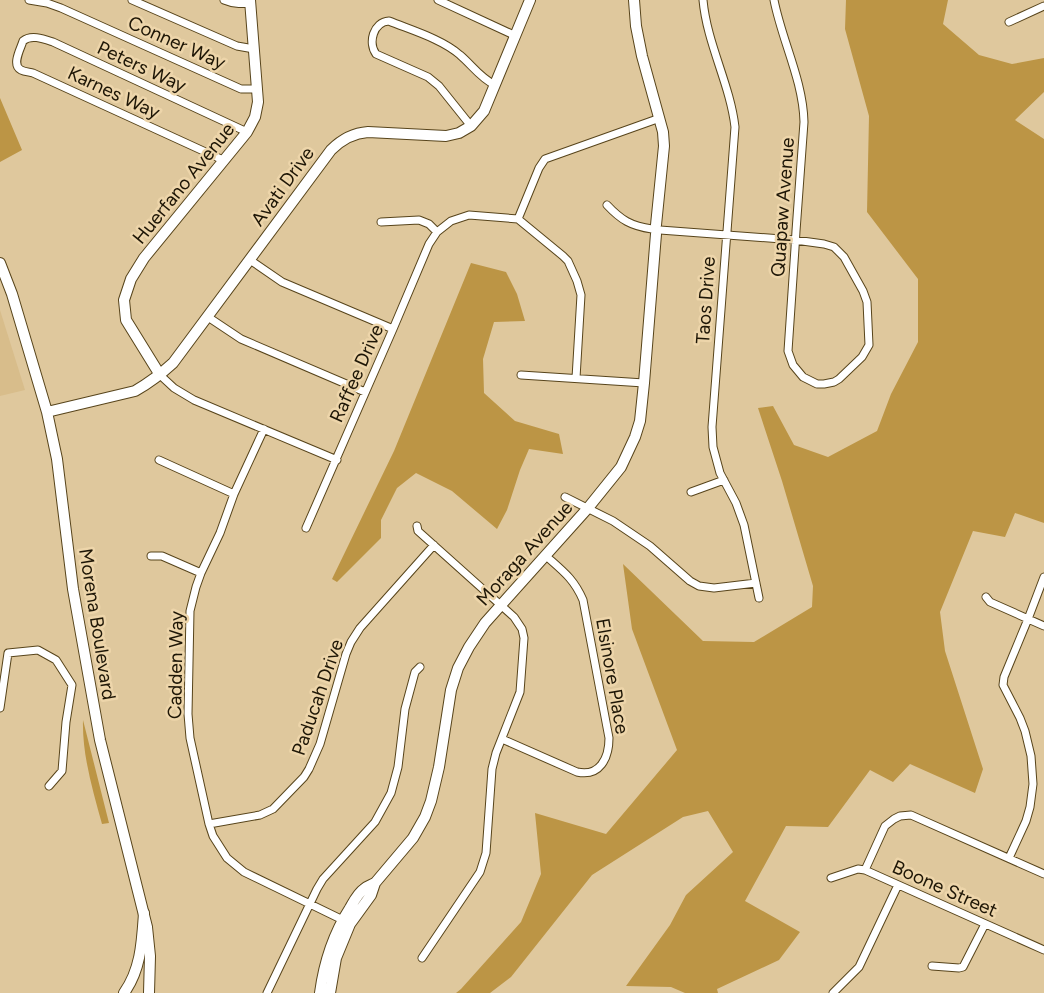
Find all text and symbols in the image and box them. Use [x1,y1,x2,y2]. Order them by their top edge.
street label: Conner Way [124,11,229,74]
street label: Peters Way [94,36,190,97]
street label: Karnes Way [64,61,164,124]
street label: Huerfano Avenue [128,118,239,248]
street label: Quapaw Avenue [766,137,799,278]
street label: Avati Drive [246,142,319,230]
street label: Taos Drive [691,256,720,344]
street label: Raffee Drive [325,321,388,426]
street label: Moraga Avenue [471,496,577,610]
street label: Morena Boulevard [74,547,121,702]
street label: Cadden Way [163,611,188,719]
street label: Elsinore Place [591,616,634,736]
street label: Paducah Drive [287,636,348,758]
street label: Boone Street [889,855,1001,922]

